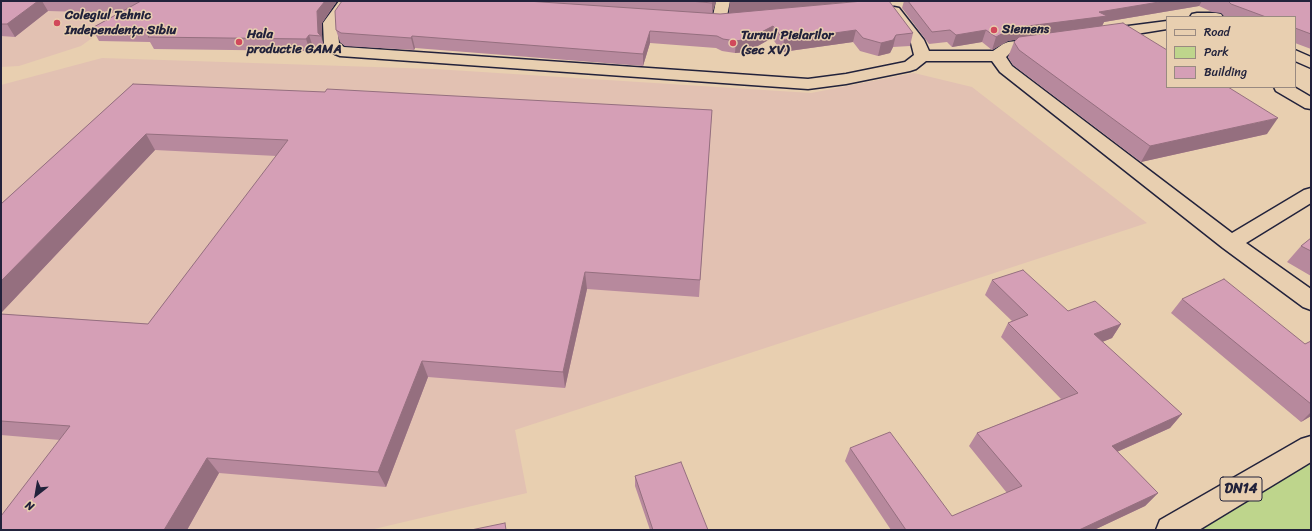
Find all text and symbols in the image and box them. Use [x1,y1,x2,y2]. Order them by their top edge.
place label: Colegiul Tehnic Independența Sibiu [65,8,176,39]
legend [1166,16,1296,88]
marker: Colegiul Tehnic Independența Sibiu [52,18,62,28]
text: Road [1204,21,1230,43]
place label: Siemens [1002,22,1049,38]
marker: Siemens [989,25,999,35]
place label: Hala productie GAMA [247,27,342,58]
place label: Turnul Pielarilor (sec XV) [741,28,833,59]
marker: Hala productie GAMA [234,37,244,47]
marker: Turnul Pielarilor (sec XV) [728,38,738,48]
text: Park [1204,41,1229,63]
text: Building [1204,61,1247,83]
north arrow [16,475,56,515]
road number: DN14 [1220,477,1262,501]
text: N [21,496,38,516]

